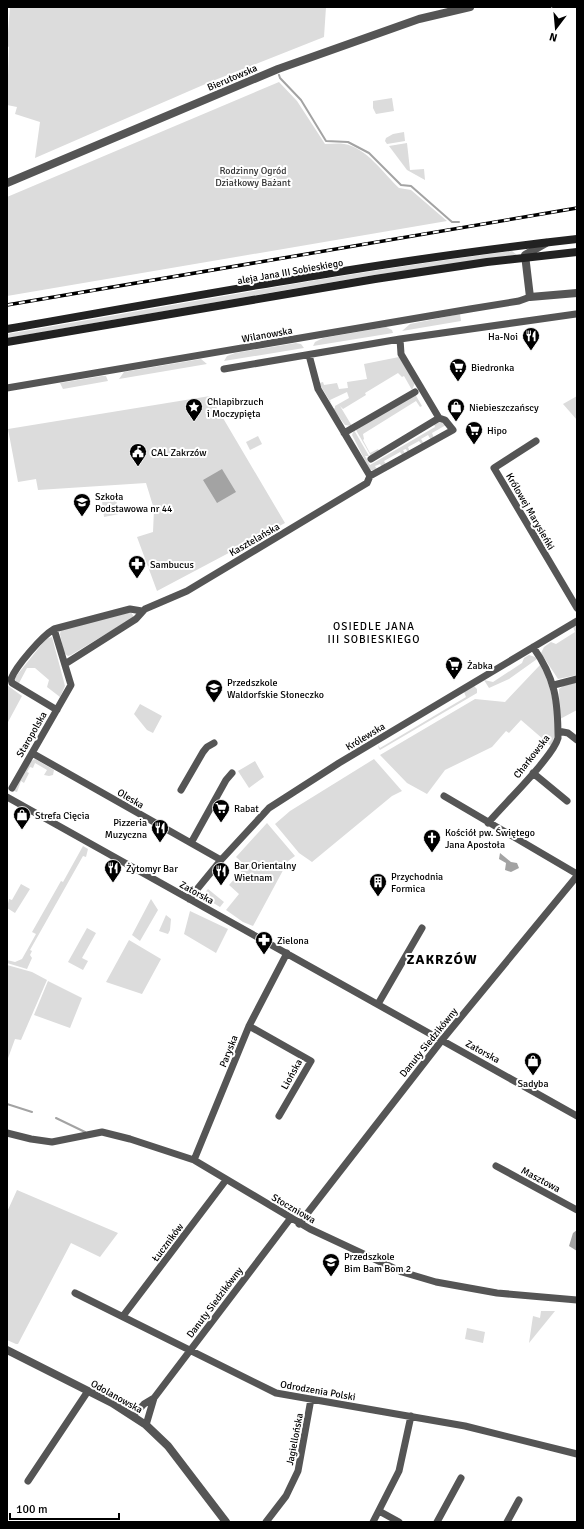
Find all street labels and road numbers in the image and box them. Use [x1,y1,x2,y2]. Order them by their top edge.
street label: Bierutowska [206,62,259,94]
street label: aleja Jana III Sobieskiego [236,257,344,287]
street label: Wilanowska [241,325,294,345]
street label: Królowej Marysieńki [503,471,557,552]
street label: Kasztelańska [227,521,282,559]
street label: Staropolska [14,710,50,759]
street label: Królewska [344,720,387,753]
street label: Charkowska [511,732,552,781]
street label: Oleska [115,786,146,811]
street label: Zatorska [177,879,216,907]
street label: Danuty Siedzikówny [397,1005,461,1080]
street label: Paryska [217,1034,241,1069]
street label: Zatorska [463,1038,502,1066]
street label: Liońska [279,1057,305,1092]
street label: Masztowa [519,1165,562,1195]
street label: Stoczniowa [269,1191,318,1226]
street label: Łuczników [149,1220,187,1264]
street label: Danuty Siedzikówny [184,1265,246,1340]
street label: Odolanowska [89,1378,145,1416]
street label: Odrodzenia Polski [279,1378,356,1404]
street label: Jagiellońska [284,1412,306,1466]

